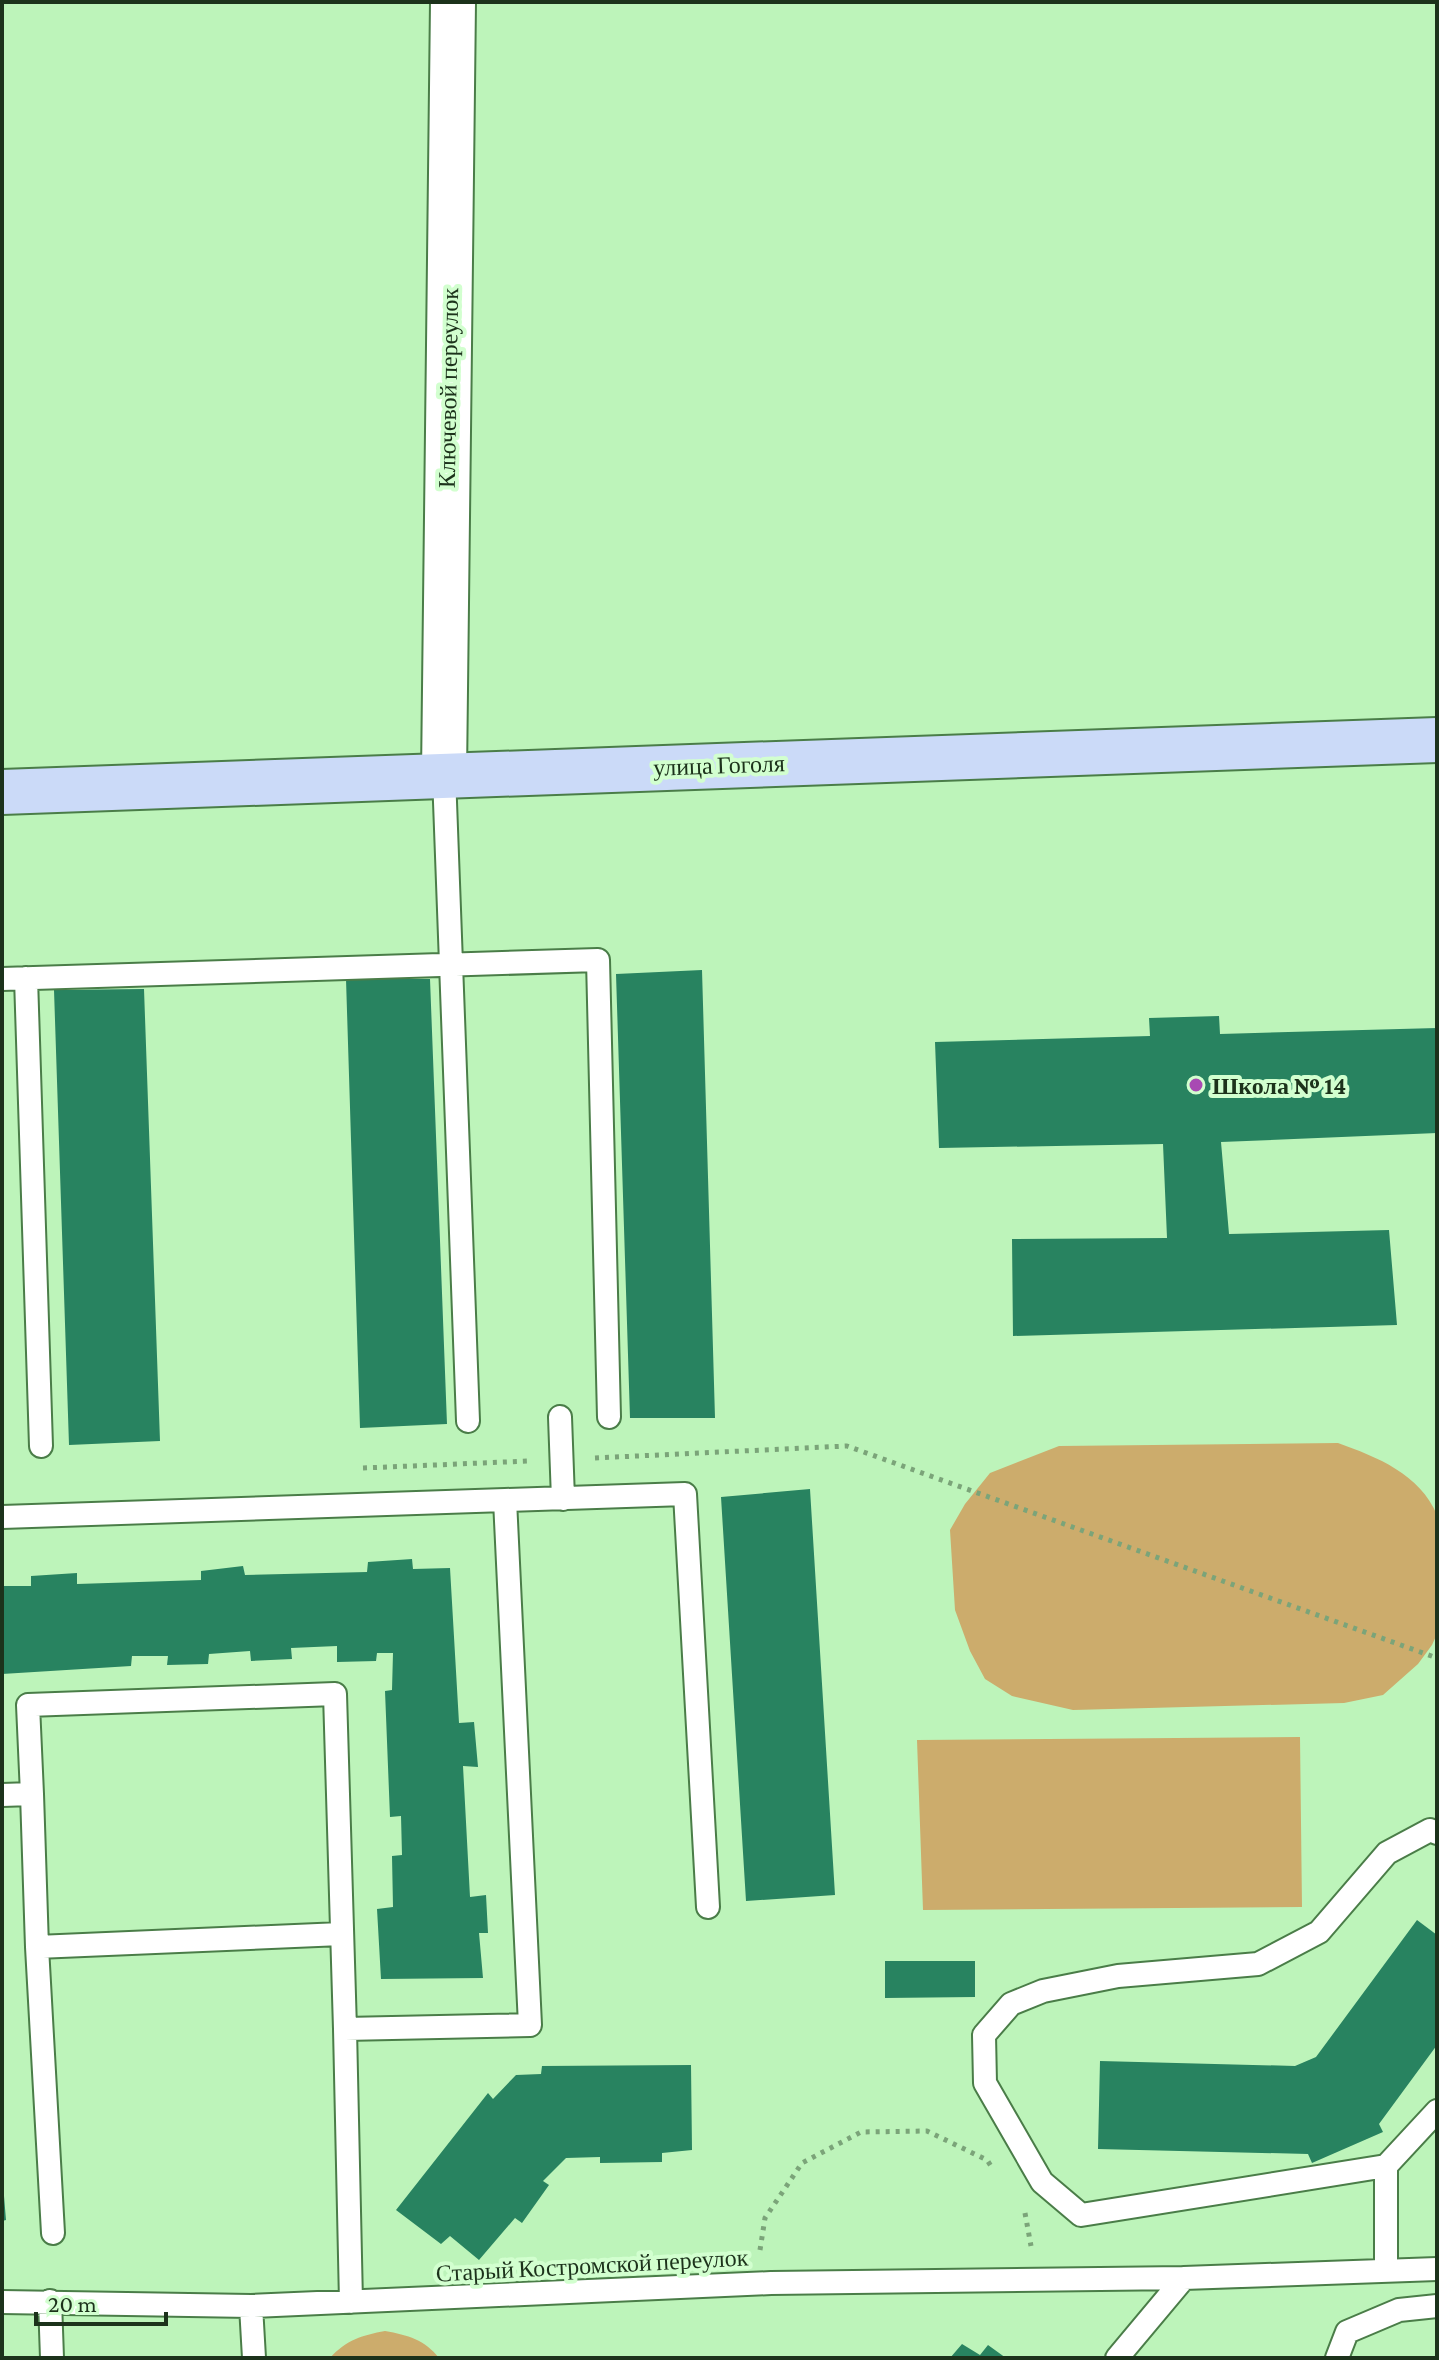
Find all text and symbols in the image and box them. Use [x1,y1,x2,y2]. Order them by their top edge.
street label: Ключевой переулок [433,287,463,488]
street label: улица Гоголя [653,749,785,781]
place label: Школа № 14 [1212,1072,1346,1099]
marker: Школа № 14 [1187,1076,1205,1094]
street label: Старый Костромской переулок [435,2243,749,2287]
scale bar [36,2276,166,2326]
text: 20 m [48,2290,97,2317]

